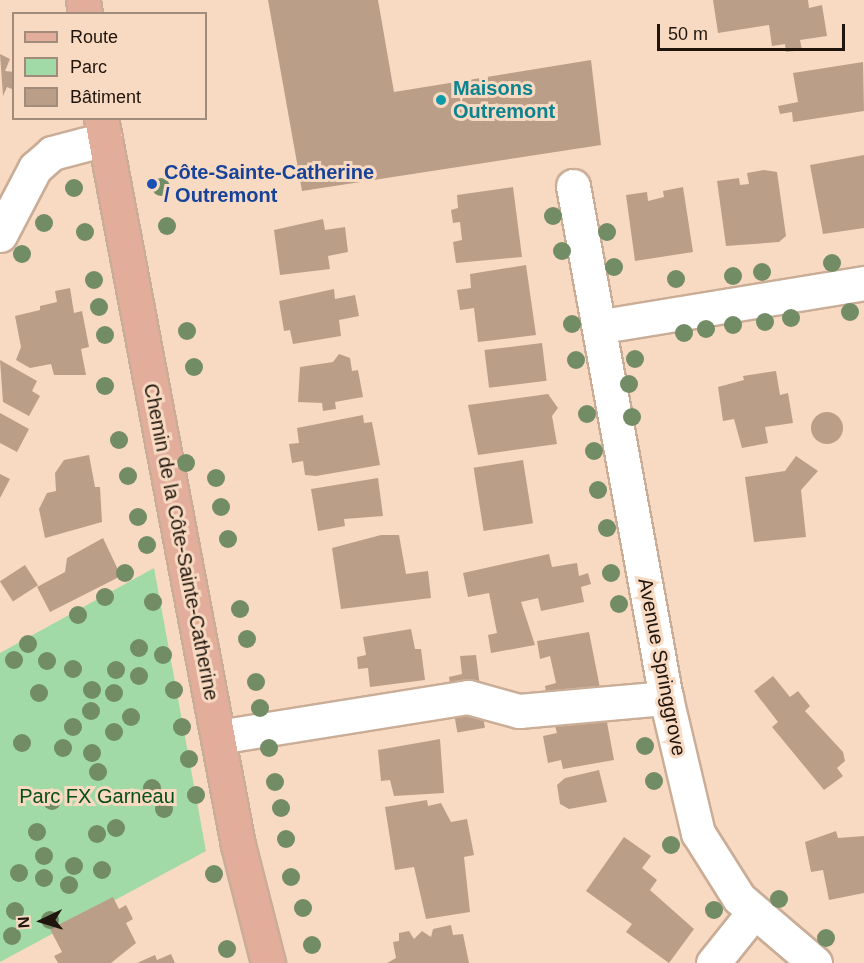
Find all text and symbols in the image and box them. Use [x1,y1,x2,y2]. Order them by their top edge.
legend [12,12,207,120]
scale bar [660,12,848,50]
text: 50 m [668,24,708,44]
text: Route [70,27,118,47]
text: Parc [70,57,107,77]
place label: Maisons Outremont [453,77,555,124]
text: Bâtiment [70,87,141,107]
marker: Maisons Outremont [434,93,448,107]
place label: Côte-Sainte-Catherine / Outremont [164,160,374,207]
marker: Côte-Sainte-Catherine / Outremont [145,177,159,191]
street label: Chemin de la Côte-Sainte-Catherine [138,381,224,703]
street label: Avenue Springgrove [633,576,691,758]
park label: Parc FX Garneau [19,784,175,808]
north arrow [12,891,72,951]
text: N [15,916,32,929]

